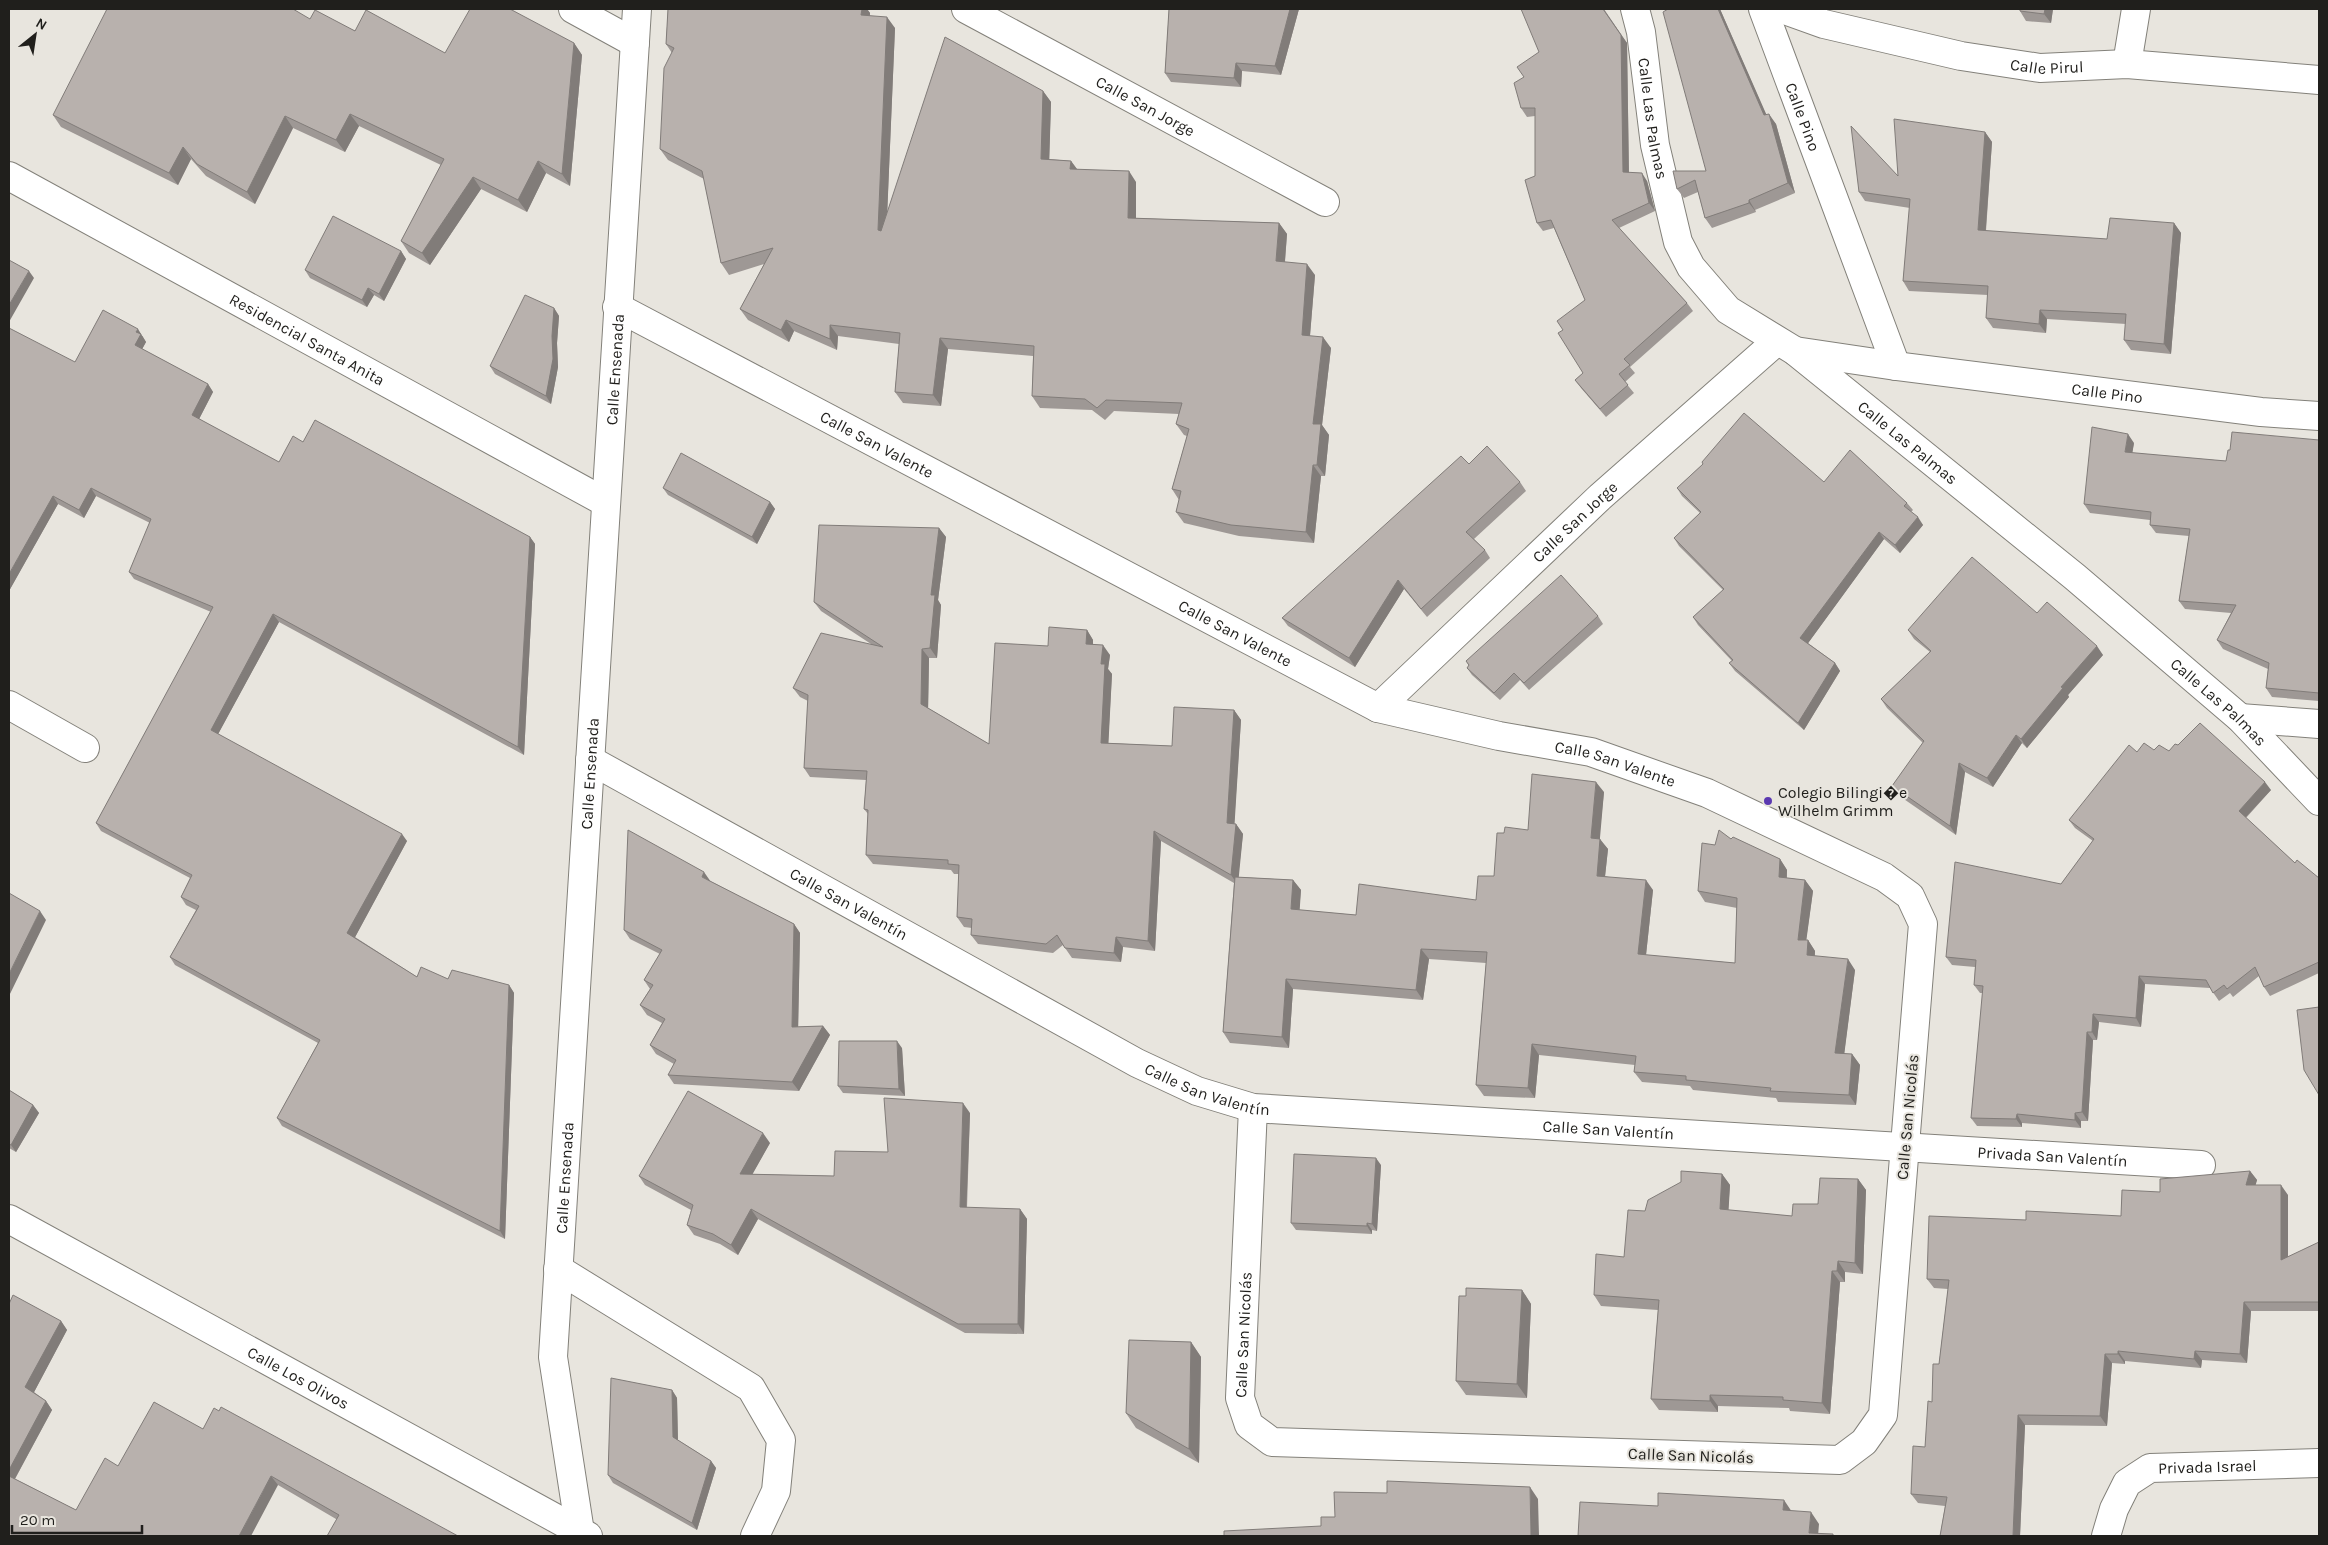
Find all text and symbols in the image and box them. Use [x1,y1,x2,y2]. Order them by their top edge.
north arrow [10,10,60,60]
text: N [33,14,50,34]
street label: Calle Pirul [2009,55,2084,78]
street label: Calle Las Palmas [1634,57,1672,181]
street label: Calle San Jorge [1093,72,1198,140]
street label: Calle Pino [1781,80,1824,154]
street label: Residencial Santa Anita [226,290,388,390]
street label: Calle Ensenada [602,313,628,426]
street label: Calle Pino [2070,379,2144,407]
street label: Calle Las Palmas [1854,397,1961,488]
street label: Calle San Valente [817,407,937,482]
street label: Calle San Jorge [1529,477,1621,566]
street label: Calle San Valente [1175,596,1295,671]
street label: Calle Las Palmas [2167,654,2270,750]
street label: Calle Ensenada [577,717,603,830]
street label: Calle San Valente [1553,737,1678,791]
place label: Colegio Bilingi�e Wilhelm Grimm [1778,783,1907,820]
marker: Colegio Bilingi�e Wilhelm Grimm [1762,795,1774,807]
street label: Calle San Valentín [786,864,911,944]
street label: Calle San Nicolás [1893,1053,1922,1181]
street label: Calle San Valentín [1142,1059,1270,1119]
street label: Calle San Valentín [1542,1116,1675,1143]
street label: Calle Ensenada [552,1122,578,1234]
street label: Privada San Valentín [1977,1143,2128,1171]
street label: Calle San Nicolás [1231,1271,1256,1398]
street label: Calle Los Olivos [244,1342,352,1413]
street label: Calle San Nicolás [1628,1444,1754,1467]
street label: Privada Israel [2158,1456,2257,1478]
scale bar [12,1502,142,1534]
text: 20 m [20,1511,55,1529]

